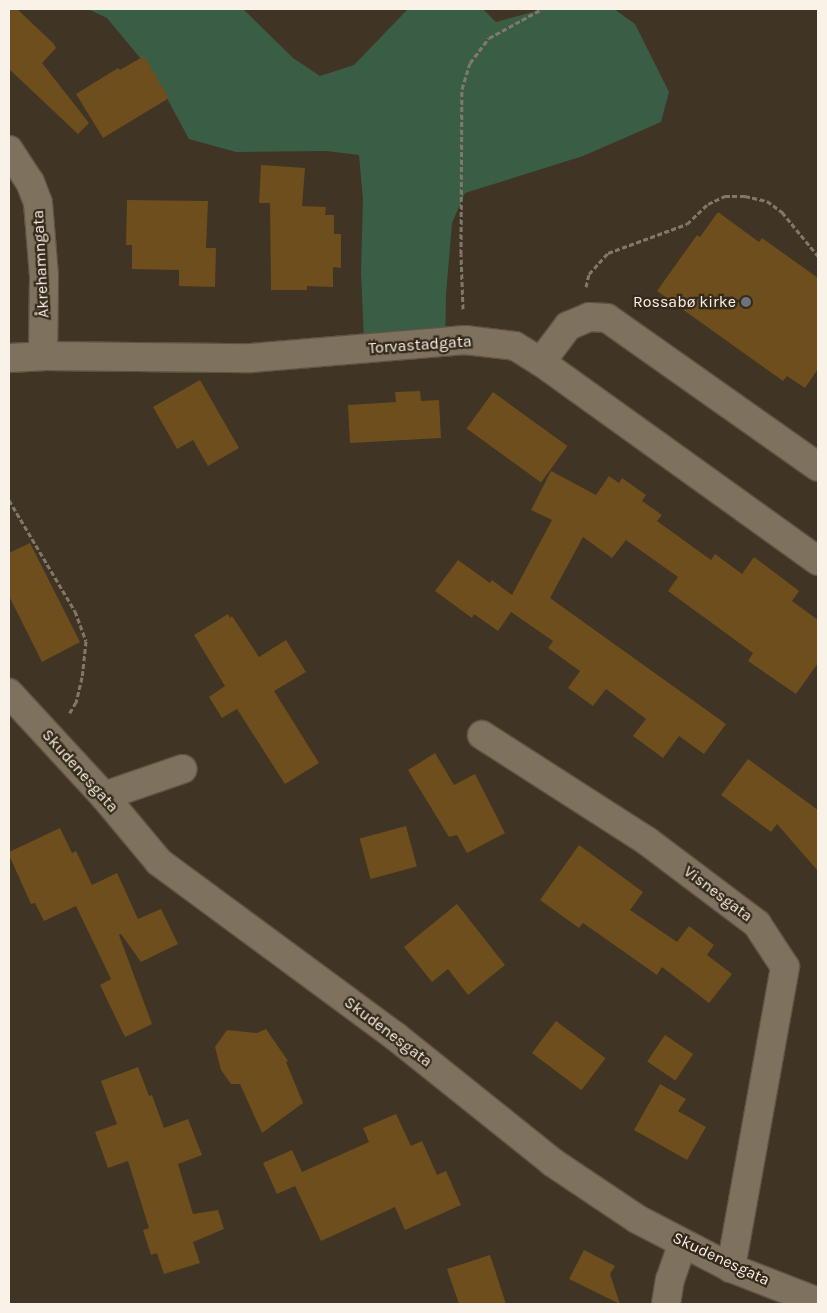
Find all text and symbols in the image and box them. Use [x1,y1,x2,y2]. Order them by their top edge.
street label: Åkrehamngata [29,210,53,318]
place label: Rossabø kirke [633,292,736,312]
marker: Rossabø kirke [740,296,752,308]
street label: Torvastadgata [368,332,472,358]
street label: Skudenesgata [38,726,122,816]
street label: Visnesgata [680,862,756,926]
street label: Skudenesgata [340,993,436,1071]
street label: Skudenesgata [669,1228,773,1290]

